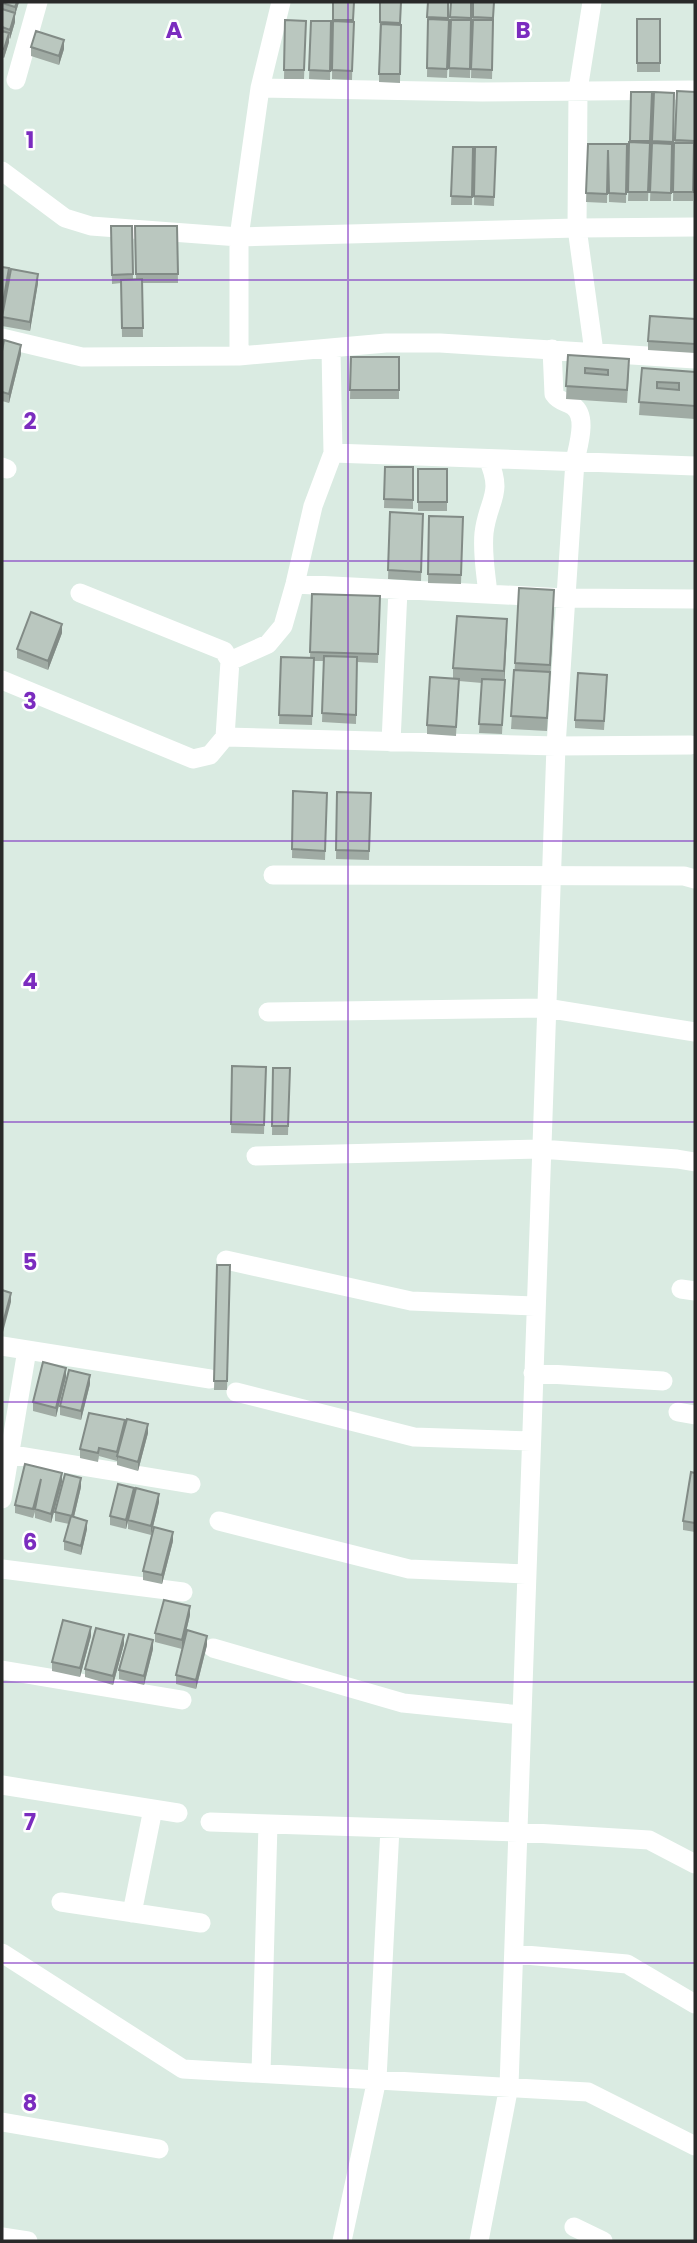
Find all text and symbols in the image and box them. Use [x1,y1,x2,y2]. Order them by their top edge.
text: A [166,14,183,46]
text: B [515,14,531,46]
text: 1 [26,124,34,156]
text: 2 [23,405,37,437]
text: 3 [23,685,37,717]
text: 4 [22,965,38,997]
text: 5 [23,1246,37,1278]
text: 6 [23,1526,37,1558]
text: 7 [24,1806,36,1838]
text: 8 [23,2087,37,2119]

